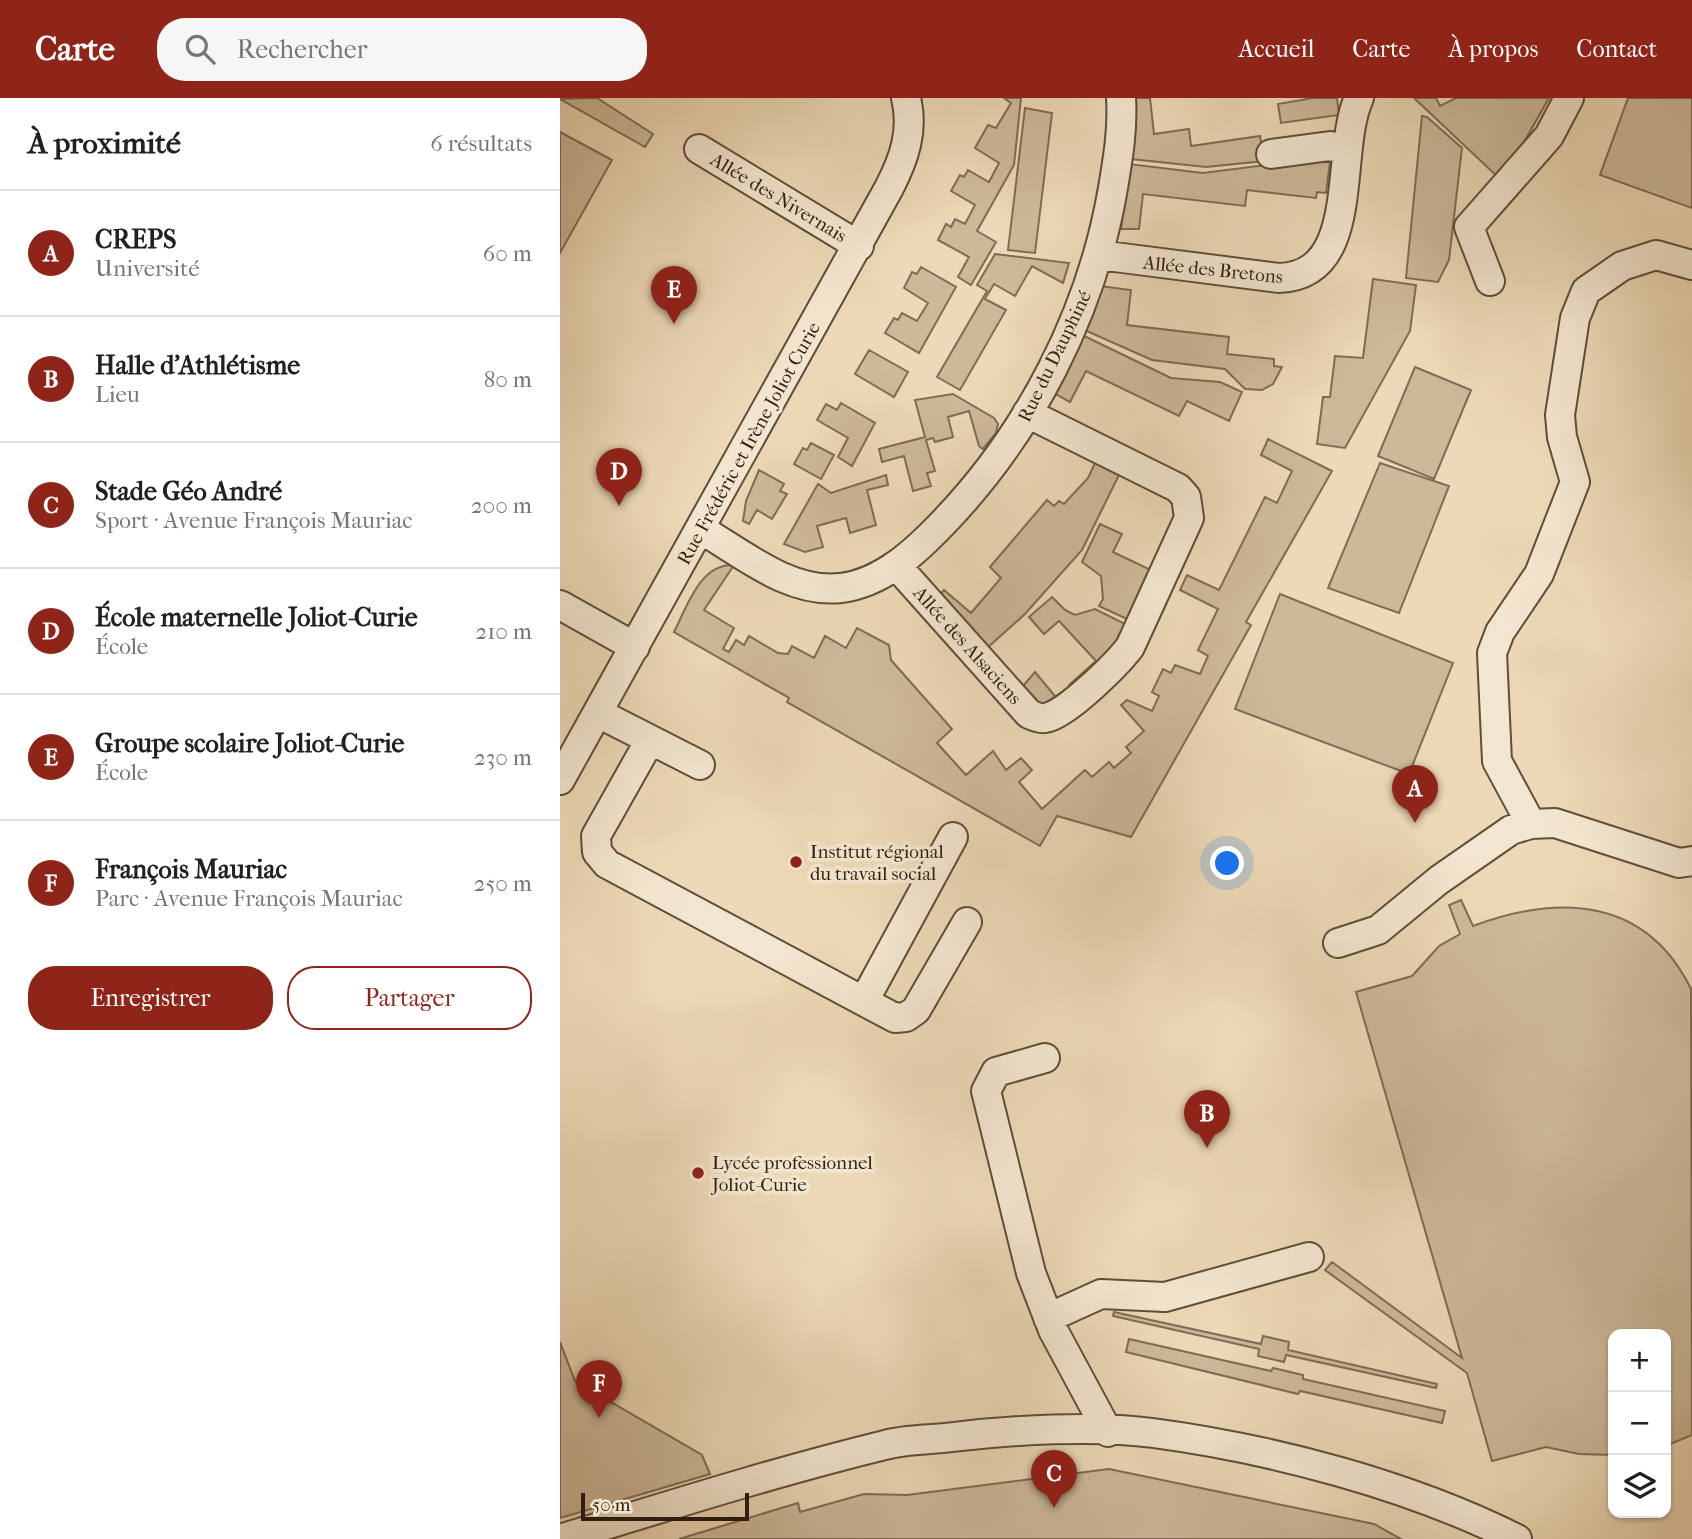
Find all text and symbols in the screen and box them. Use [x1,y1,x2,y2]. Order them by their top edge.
search box [157,18,647,81]
text: Carte [35,30,115,69]
icon: search [181,30,219,68]
text: Rechercher [237,34,368,65]
text: Accueil [1239,35,1314,63]
text: Carte [1352,35,1410,63]
text: À propos [1448,35,1538,63]
text: Contact [1576,35,1657,63]
text: À proximité [28,126,181,161]
text: 6 résultats [430,130,532,157]
street label: Allée des Nivernais [706,148,851,247]
text: CREPS [95,224,176,255]
text: A [44,240,58,267]
text: 60 m [483,240,532,267]
street label: Allée des Bretons [1141,252,1284,288]
text: Université [95,255,200,282]
pin: E [651,266,697,324]
street label: Rue du Dauphiné [1014,287,1096,426]
street label: Rue Frédéric et Irène Joliot Curie [673,318,825,569]
text: Halle d'Athlétisme [95,350,300,381]
text: B [44,366,58,393]
text: 80 m [484,366,532,393]
text: Lieu [95,381,140,408]
pin: D [596,448,642,506]
text: Stade Géo André [95,476,282,507]
text: C [43,492,59,519]
text: 200 m [471,492,532,519]
text: Sport · Avenue François Mauriac [95,507,412,534]
street label: Allée des Alsaciens [908,581,1026,709]
text: École maternelle Joliot-Curie [95,602,418,633]
text: D [42,618,60,645]
text: 210 m [475,618,532,645]
text: École [95,633,148,660]
text: Groupe scolaire Joliot-Curie [95,728,404,759]
text: E [44,744,58,771]
text: 230 m [474,744,532,771]
text: École [95,759,148,786]
pin: A [1392,765,1438,823]
place label: Institut régional du travail social [810,841,944,885]
your location [1210,846,1244,880]
text: François Mauriac [95,854,287,885]
marker: Institut régional du travail social [788,854,804,870]
text: F [45,870,57,897]
text: 250 m [474,870,532,897]
text: Parc · Avenue François Mauriac [95,885,403,912]
button: Enregistrer [28,966,273,1030]
button: Partager [287,966,532,1030]
pin: B [1184,1090,1230,1148]
place label: Lycée professionnel Joliot-Curie [710,1152,873,1196]
marker: Lycée professionnel Joliot-Curie [690,1165,706,1181]
map controls [1608,1329,1671,1518]
button: + [1608,1329,1671,1392]
pin: F [576,1360,622,1418]
button: − [1608,1392,1671,1455]
pin: C [1031,1450,1077,1508]
button: layers [1608,1455,1671,1518]
scale bar [581,1490,749,1522]
text: 50 m [592,1494,631,1516]

